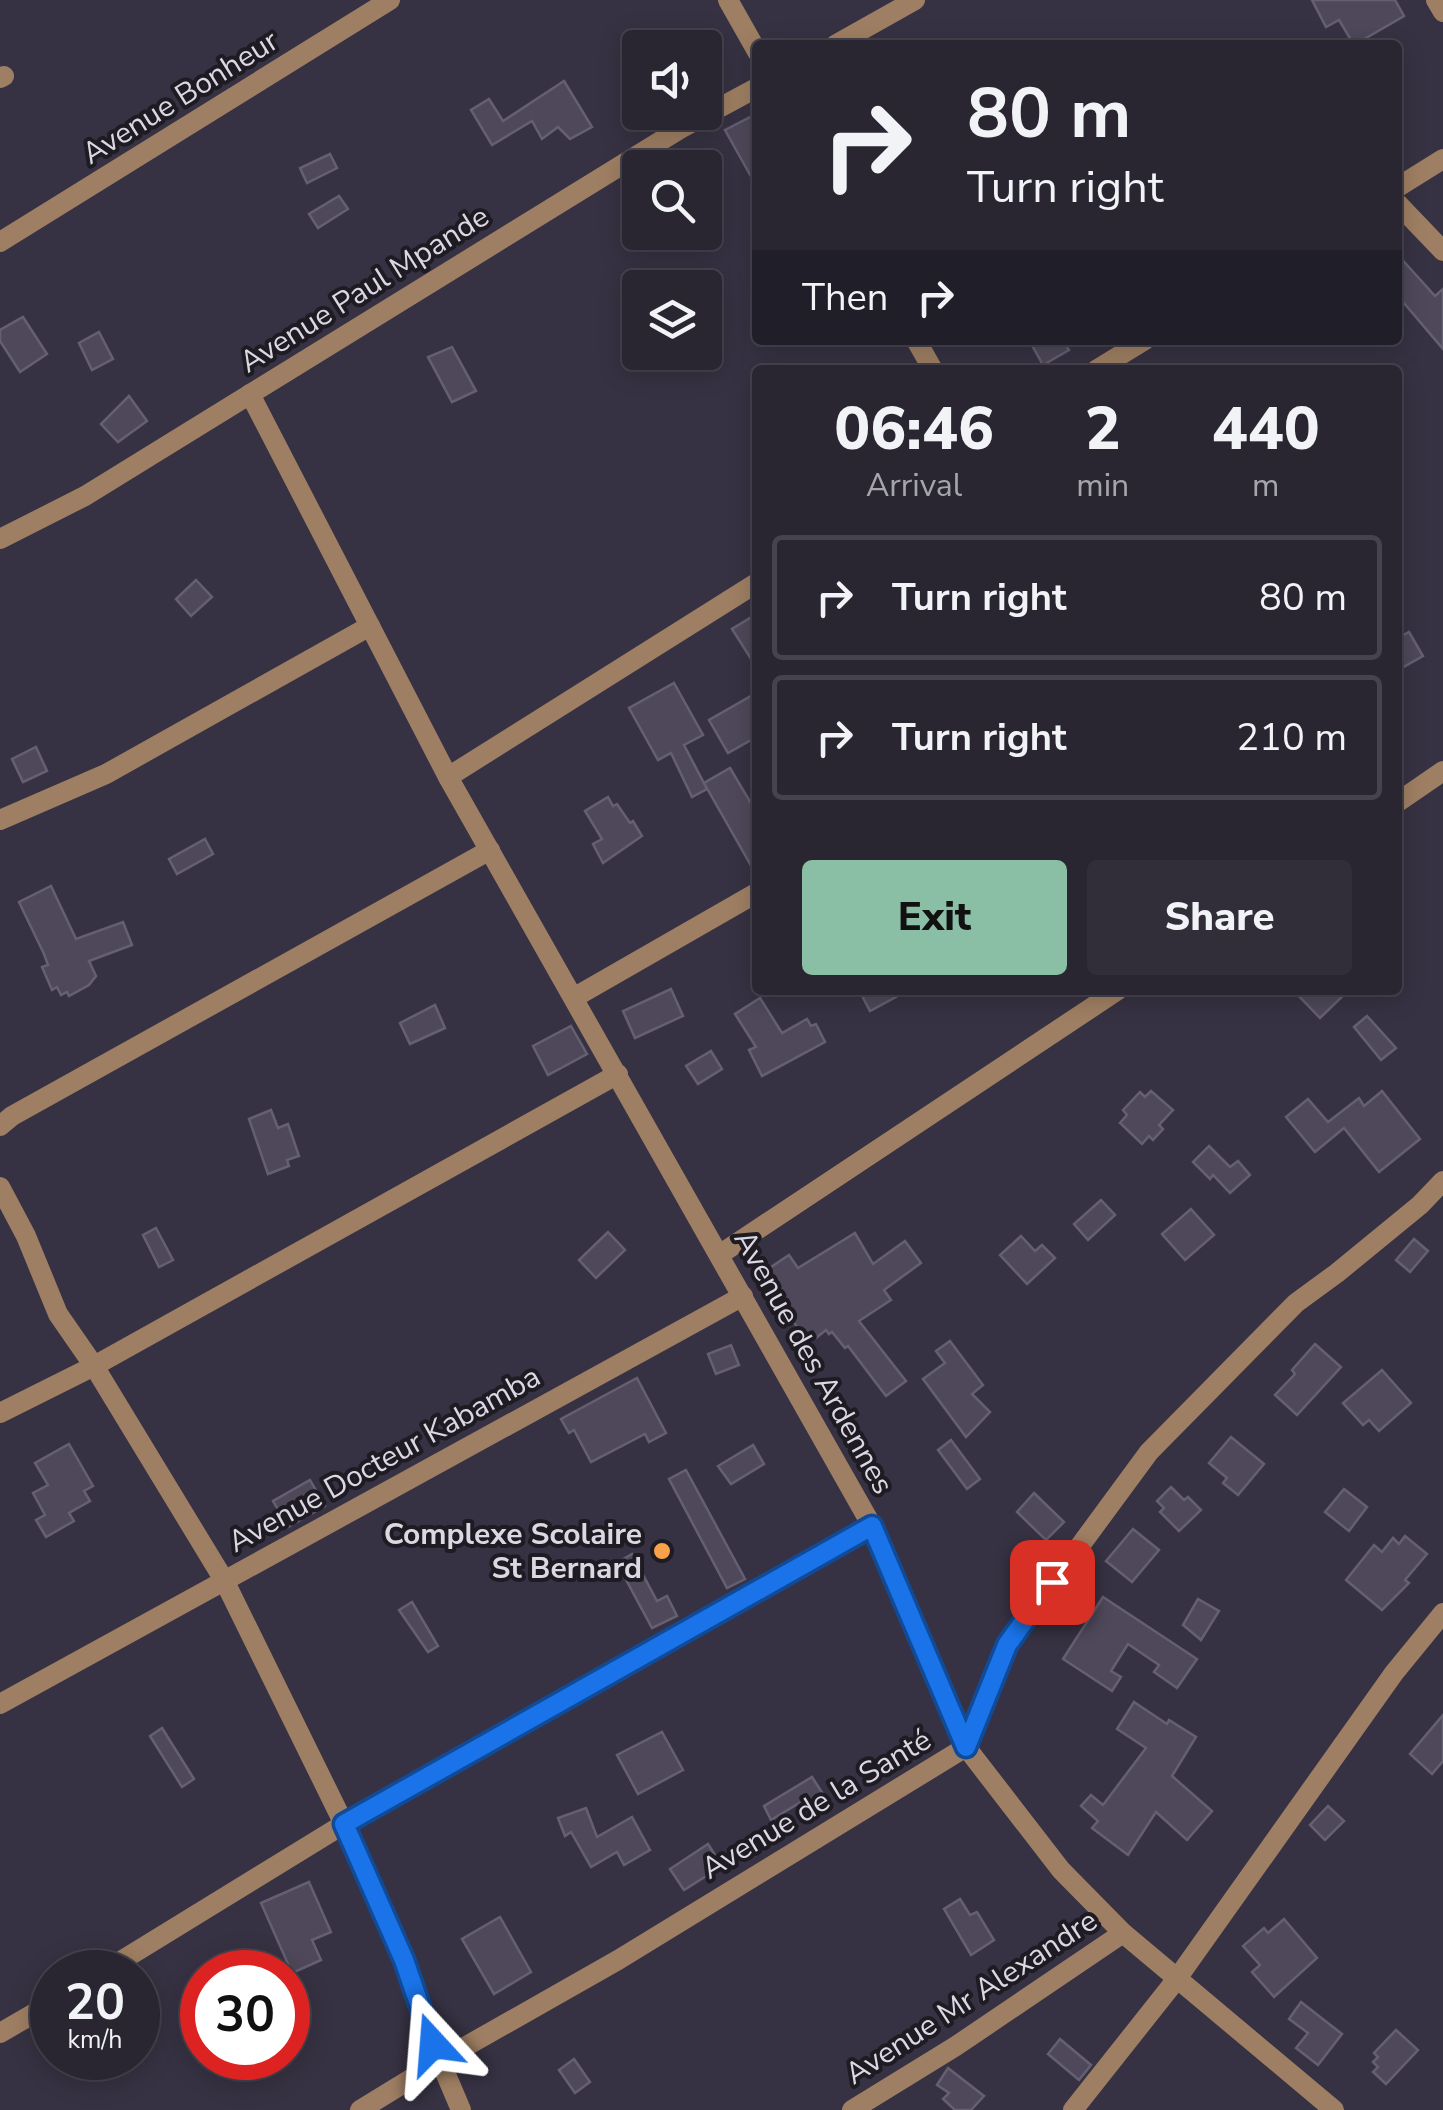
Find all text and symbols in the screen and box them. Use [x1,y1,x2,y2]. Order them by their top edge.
street label: Avenue Bonheur [74,20,286,174]
map controls [622,30,722,370]
button: sound [622,30,722,130]
text: 80 m [967,66,1131,162]
icon: right [802,80,932,210]
button: search [622,150,722,250]
text: Turn right [967,157,1164,218]
street label: Avenue Paul Mpande [232,196,497,383]
button: layers [622,270,722,370]
icon: right [908,270,963,325]
text: Then [802,272,888,323]
text: 06:46 [834,388,994,470]
text: 2 [1085,388,1121,470]
text: 440 [1212,388,1320,470]
text: Arrival [866,464,962,507]
text: min [1076,464,1129,507]
text: m [1252,464,1279,507]
icon: right [807,570,862,625]
text: Turn right [892,572,1067,623]
text: 80 m [1259,572,1347,623]
icon: right [807,710,862,765]
text: Turn right [892,712,1067,763]
text: 210 m [1236,712,1347,763]
button: Exit [802,860,1067,975]
button: Share [1087,860,1352,975]
street label: Avenue des Ardennes [724,1223,903,1502]
street label: Avenue Docteur Kabamba [221,1356,548,1563]
place label: Complexe Scolaire St Bernard [384,1514,642,1589]
marker: Complexe Scolaire St Bernard [651,1540,673,1562]
pin [1010,1540,1095,1625]
icon: arrive [1025,1555,1080,1610]
street label: Avenue de la Santé [694,1720,939,1889]
street label: Avenue Mr Alexandre [837,1900,1105,2094]
speed limit sign: 30 [180,1950,310,2080]
text: 20 [65,1968,125,2037]
position arrow [381,1992,485,2096]
text: km/h [67,2023,123,2057]

